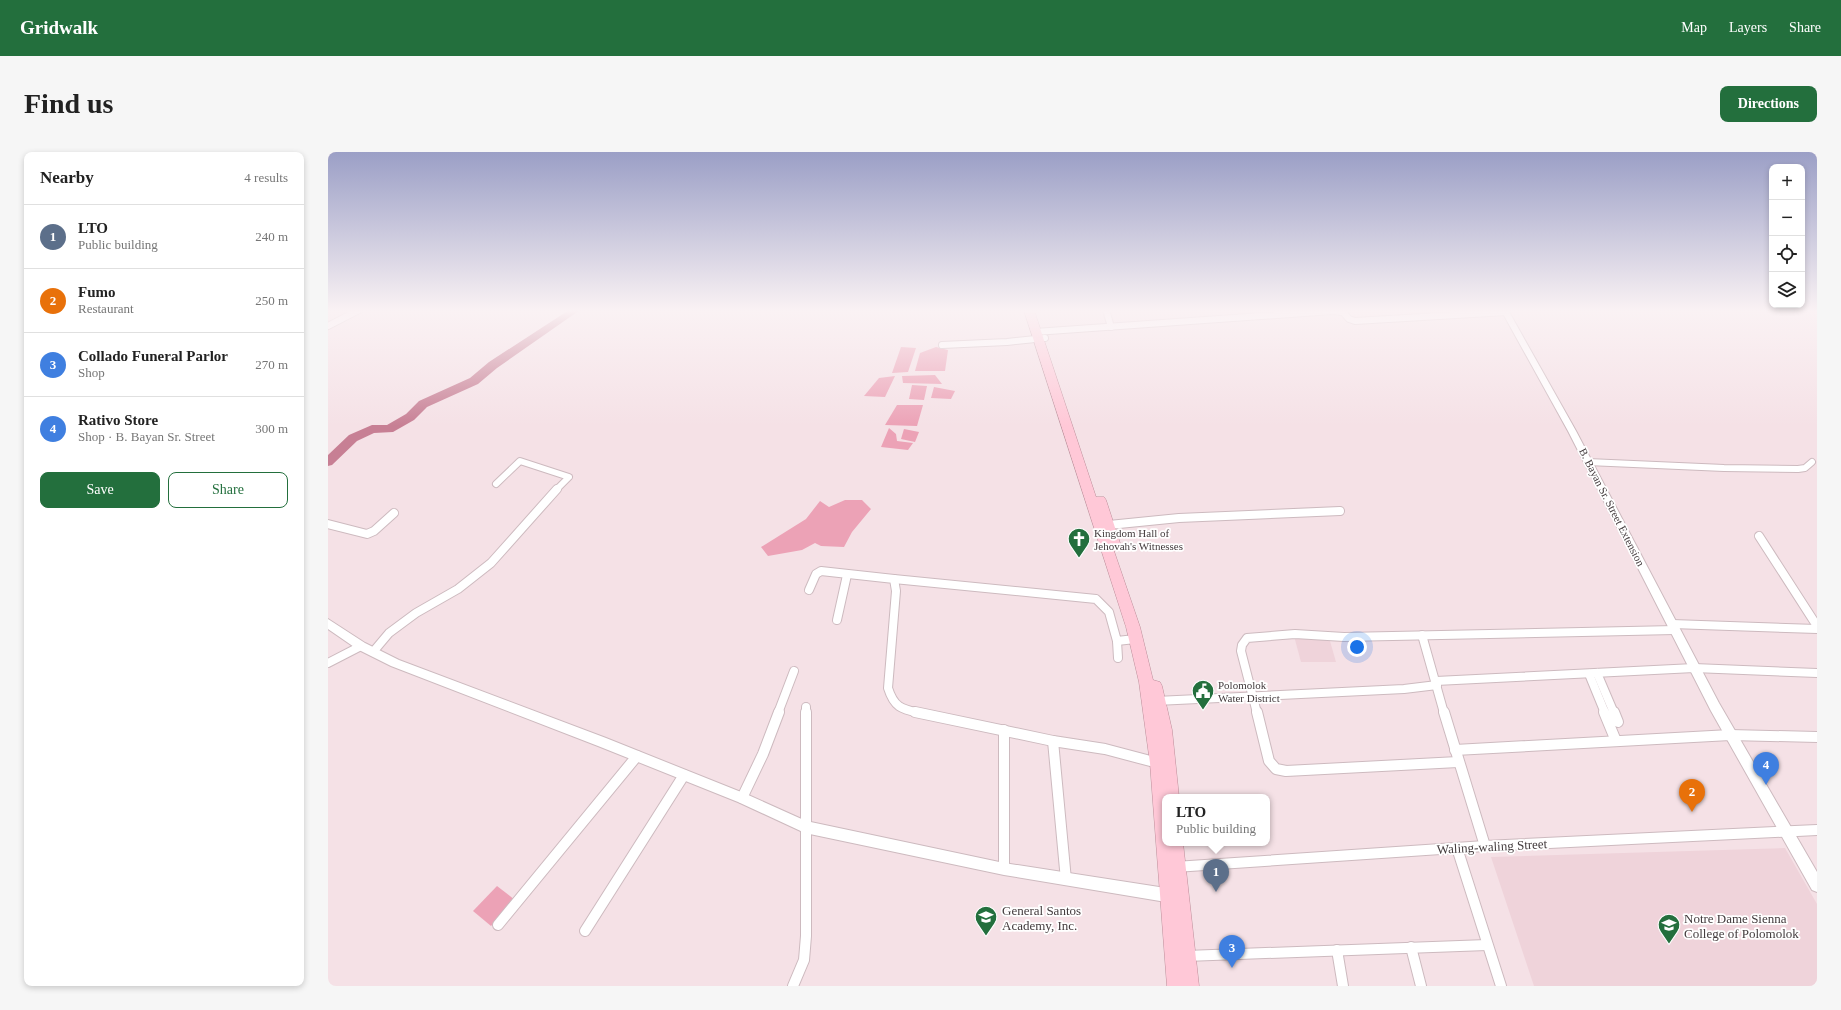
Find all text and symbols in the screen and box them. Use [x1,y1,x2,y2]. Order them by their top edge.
text: Gridwalk [20,17,98,38]
text: Map [1681,20,1707,35]
text: Layers [1729,20,1767,35]
text: Share [1789,20,1821,35]
button: Directions [1720,86,1817,122]
text: Find us [24,88,114,119]
map controls [1769,164,1805,308]
button: + [1769,164,1805,200]
text: Nearby [40,168,94,187]
text: 4 results [244,170,288,185]
button: − [1769,200,1805,236]
text: LTO [78,220,108,236]
text: 1 [50,229,56,244]
text: 240 m [255,229,288,244]
button: locate [1769,236,1805,272]
text: Public building [78,237,158,252]
button: layers [1769,272,1805,308]
text: Fumo [78,284,116,300]
text: 2 [50,293,56,308]
text: 250 m [255,293,288,308]
text: Restaurant [78,301,134,316]
text: Collado Funeral Parlor [78,348,228,364]
text: 3 [50,357,56,372]
text: 270 m [255,357,288,372]
text: Shop [78,365,105,380]
text: Rativo Store [78,412,158,428]
text: 4 [50,421,56,436]
text: 300 m [255,421,288,436]
text: Shop · B. Bayan Sr. Street [78,429,215,444]
street label: B. Bayan Sr. Street Extension [1577,446,1647,568]
button: Save [40,472,160,508]
button: Share [168,472,288,508]
church icon: Kingdom Hall of Jehovah's Witnesses [1066,526,1092,559]
place label: Kingdom Hall of Jehovah's Witnesses [1094,527,1183,552]
your location [1347,637,1367,657]
public building icon: Polomolok Water District [1190,678,1216,711]
place label: Polomolok Water District [1218,679,1280,704]
pin: 4 [1753,752,1779,785]
pin: 2 [1679,779,1705,812]
popup [1162,794,1270,846]
text: LTO [1176,804,1206,820]
text: Public building [1176,821,1256,836]
street label: Waling-waling Street [1436,836,1548,857]
pin: 1 [1203,859,1229,892]
place label: General Santos Academy, Inc. [1002,903,1081,933]
school or university icon: General Santos Academy, Inc. [973,904,999,937]
place label: Notre Dame Sienna College of Polomolok [1684,911,1799,941]
school or university icon: Notre Dame Sienna College of Polomolok [1656,912,1682,945]
pin: 3 [1219,935,1245,968]

